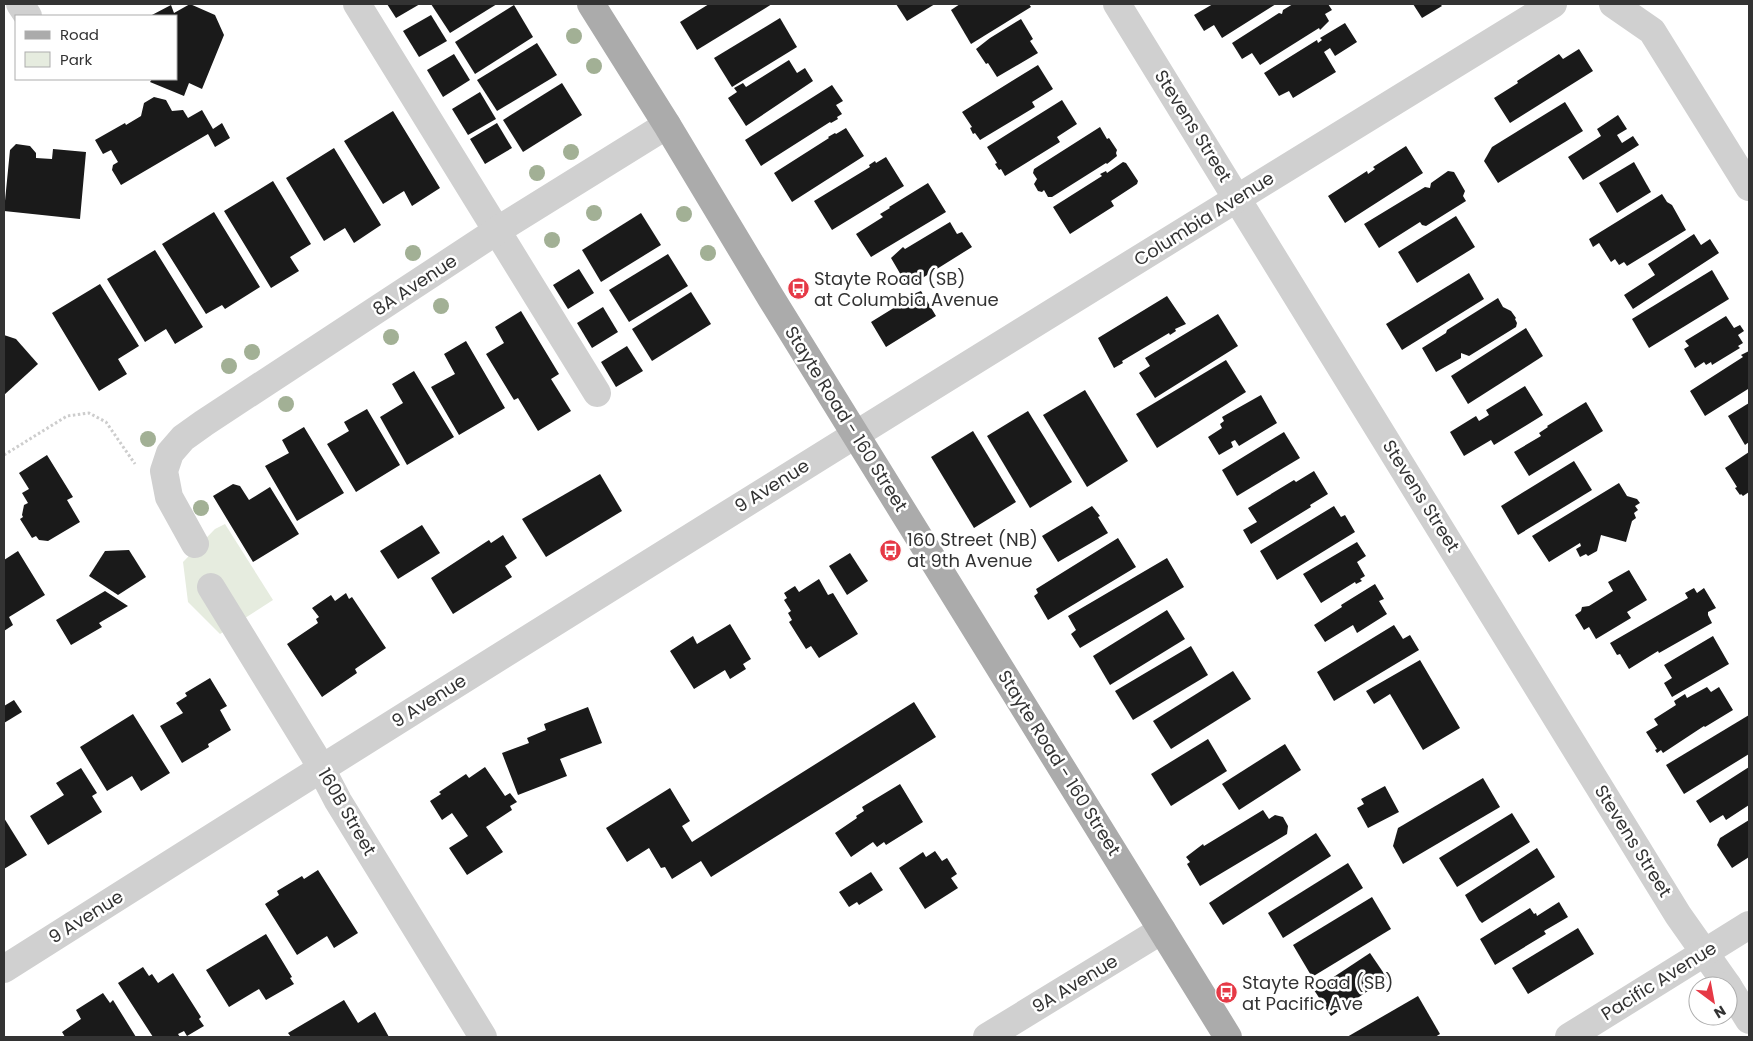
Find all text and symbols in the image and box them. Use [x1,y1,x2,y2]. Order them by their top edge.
legend [15,15,178,80]
text: Road [60,24,99,45]
text: Park [60,49,92,70]
street label: Stevens Street [1149,65,1238,187]
street label: Columbia Avenue [1129,165,1279,272]
street label: 8A Avenue [368,248,462,321]
place label: Stayte Road (SB) at Columbia Avenue [814,266,999,312]
bus stop icon: Stayte Road (SB) at Columbia Avenue [786,277,810,301]
street label: Stayte Road - 160 Street [779,321,914,516]
street label: Stevens Street [1377,435,1466,557]
street label: 9 Avenue [730,453,814,518]
place label: 160 Street (NB) at 9th Avenue [907,527,1038,573]
bus stop icon: 160 Street (NB) at 9th Avenue [879,538,903,562]
street label: Stayte Road - 160 Street [992,665,1127,860]
street label: 9 Avenue [387,668,471,733]
street label: 160B Street [312,763,383,860]
street label: Stevens Street [1589,780,1678,902]
street label: 9 Avenue [44,884,128,949]
street label: Pacific Avenue [1596,935,1721,1026]
street label: 9A Avenue [1027,948,1122,1019]
place label: Stayte Road (SB) at Pacific Ave [1242,970,1394,1016]
north arrow [1688,976,1738,1026]
bus stop icon: Stayte Road (SB) at Pacific Ave [1214,981,1238,1005]
text: N [1710,1001,1730,1023]

